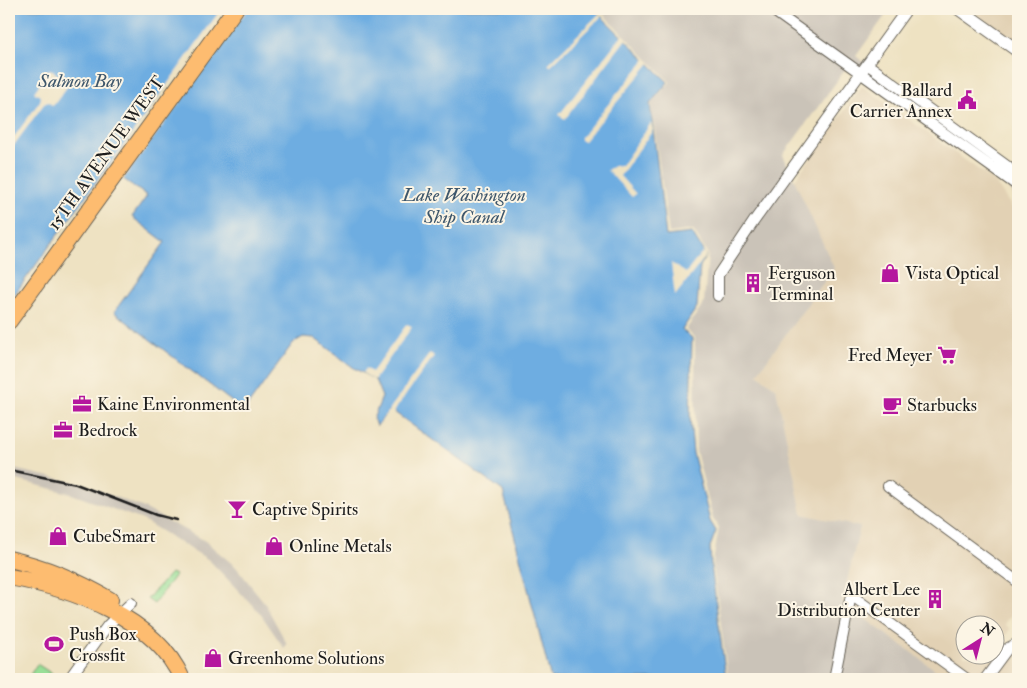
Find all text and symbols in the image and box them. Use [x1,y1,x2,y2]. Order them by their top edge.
water label: Salmon Bay [37,69,122,93]
street label: 15TH AVENUE WEST [43,71,170,235]
place label: Ballard Carrier Annex [850,79,952,123]
public building icon: Ballard Carrier Annex [956,89,978,111]
water label: Lake Washington Ship Canal [401,183,526,229]
place label: Ferguson Terminal [768,262,835,306]
shop icon: Vista Optical [879,262,901,284]
place label: Vista Optical [905,262,1000,285]
building icon: Ferguson Terminal [742,272,764,294]
place label: Fred Meyer [848,344,932,367]
supermarket icon: Fred Meyer [936,344,958,366]
office icon: Kaine Environmental [71,393,93,415]
place label: Kaine Environmental [97,393,250,416]
cafe icon: Starbucks [881,394,903,416]
place label: Starbucks [907,394,977,417]
office icon: Bedrock [52,419,74,441]
place label: Bedrock [78,419,138,442]
bar icon: Captive Spirits [226,498,248,520]
place label: Captive Spirits [252,498,358,521]
shop icon: CubeSmart [47,525,69,547]
place label: CubeSmart [73,525,156,548]
shop icon: Online Metals [263,535,285,557]
place label: Online Metals [289,535,392,558]
place label: Albert Lee Distribution Center [777,578,920,622]
building icon: Albert Lee Distribution Center [924,588,946,610]
north arrow [954,616,1004,666]
text: N [976,619,998,641]
place label: Push Box Crossfit [69,623,136,667]
sports icon: Push Box Crossfit [43,633,65,655]
shop icon: Greenhome Solutions [202,647,224,669]
place label: Greenhome Solutions [228,647,384,670]

